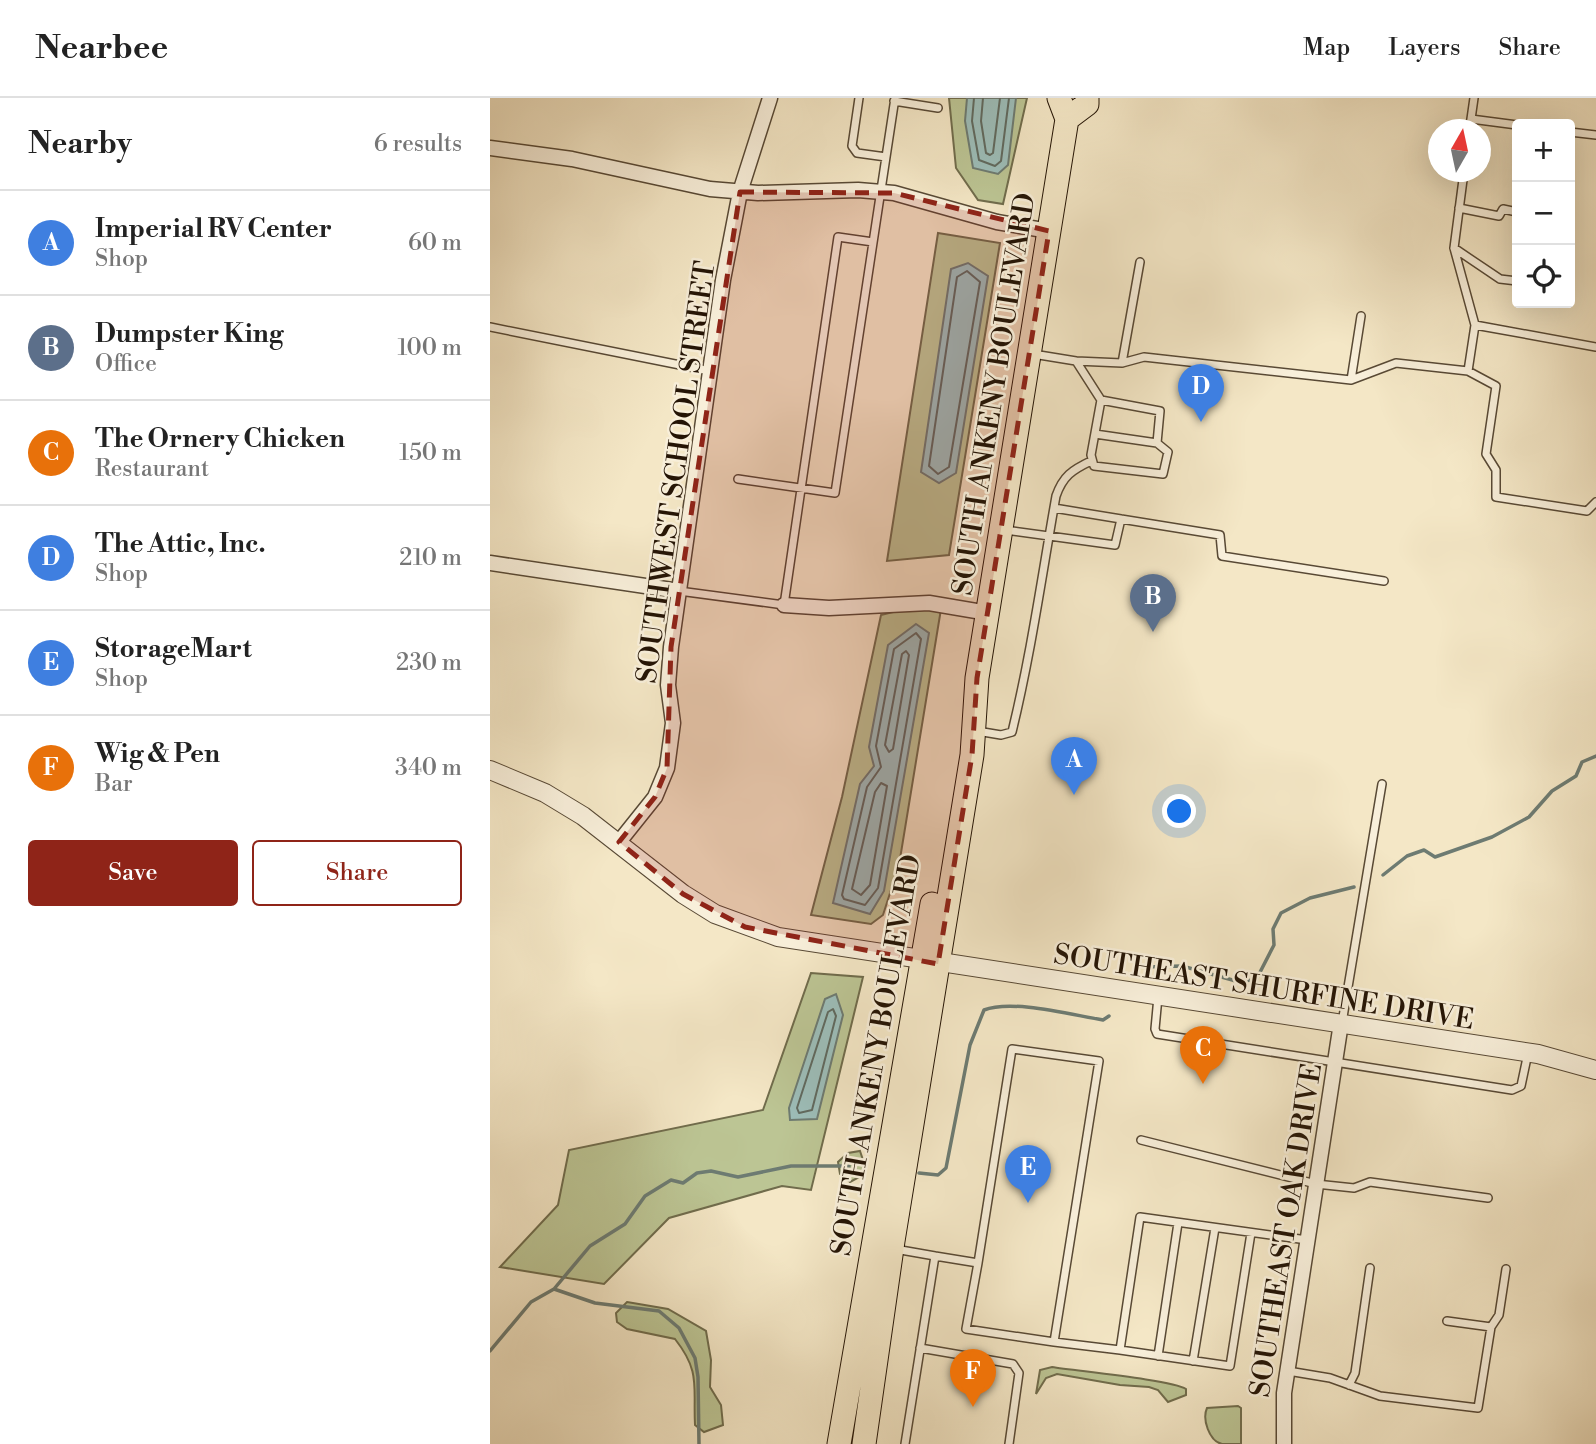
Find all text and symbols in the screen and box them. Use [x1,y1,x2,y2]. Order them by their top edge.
text: Nearbee [35,28,168,69]
text: Map [1303,33,1350,63]
text: Layers [1388,33,1460,63]
text: Share [1498,33,1561,63]
north arrow [1428,119,1491,182]
map controls [1512,119,1575,308]
button: + [1512,119,1575,182]
text: Nearby [28,125,132,163]
text: 6 results [374,130,462,158]
button: − [1512,182,1575,245]
street label: SOUTH ANKENY BOULEVARD [945,191,1044,598]
text: Imperial RV Center [95,213,332,245]
text: A [43,229,59,257]
text: 60 m [408,229,462,257]
text: Shop [95,245,148,273]
button: locate [1512,245,1575,308]
street label: SOUTHWEST SCHOOL STREET [630,259,723,686]
text: Dumpster King [95,318,284,350]
text: B [42,334,60,362]
text: 100 m [397,334,462,362]
text: Office [95,350,157,378]
pin: D [1178,364,1224,422]
text: The Ornery Chicken [95,423,345,455]
text: C [43,439,59,467]
text: 150 m [399,439,462,467]
text: Restaurant [95,455,209,483]
text: The Attic, Inc. [95,528,266,560]
text: D [42,544,60,572]
text: 210 m [399,544,462,572]
text: Shop [95,560,148,588]
pin: B [1130,574,1176,632]
text: StorageMart [95,633,252,665]
text: E [43,649,59,677]
text: 230 m [396,649,462,677]
text: Shop [95,665,148,693]
pin: A [1051,737,1097,795]
text: Wig & Pen [95,738,220,770]
text: F [43,754,59,782]
text: 340 m [395,754,462,782]
text: Bar [95,770,133,798]
your location [1162,794,1196,828]
button: Save [28,840,238,906]
button: Share [252,840,462,906]
street label: SOUTH ANKENY BOULEVARD [824,852,929,1259]
street label: SOUTHEAST SHURFINE DRIVE [1051,937,1476,1038]
pin: C [1180,1026,1226,1084]
street label: SOUTHEAST OAK DRIVE [1243,1061,1330,1400]
pin: E [1005,1145,1051,1203]
pin: F [950,1349,996,1407]

